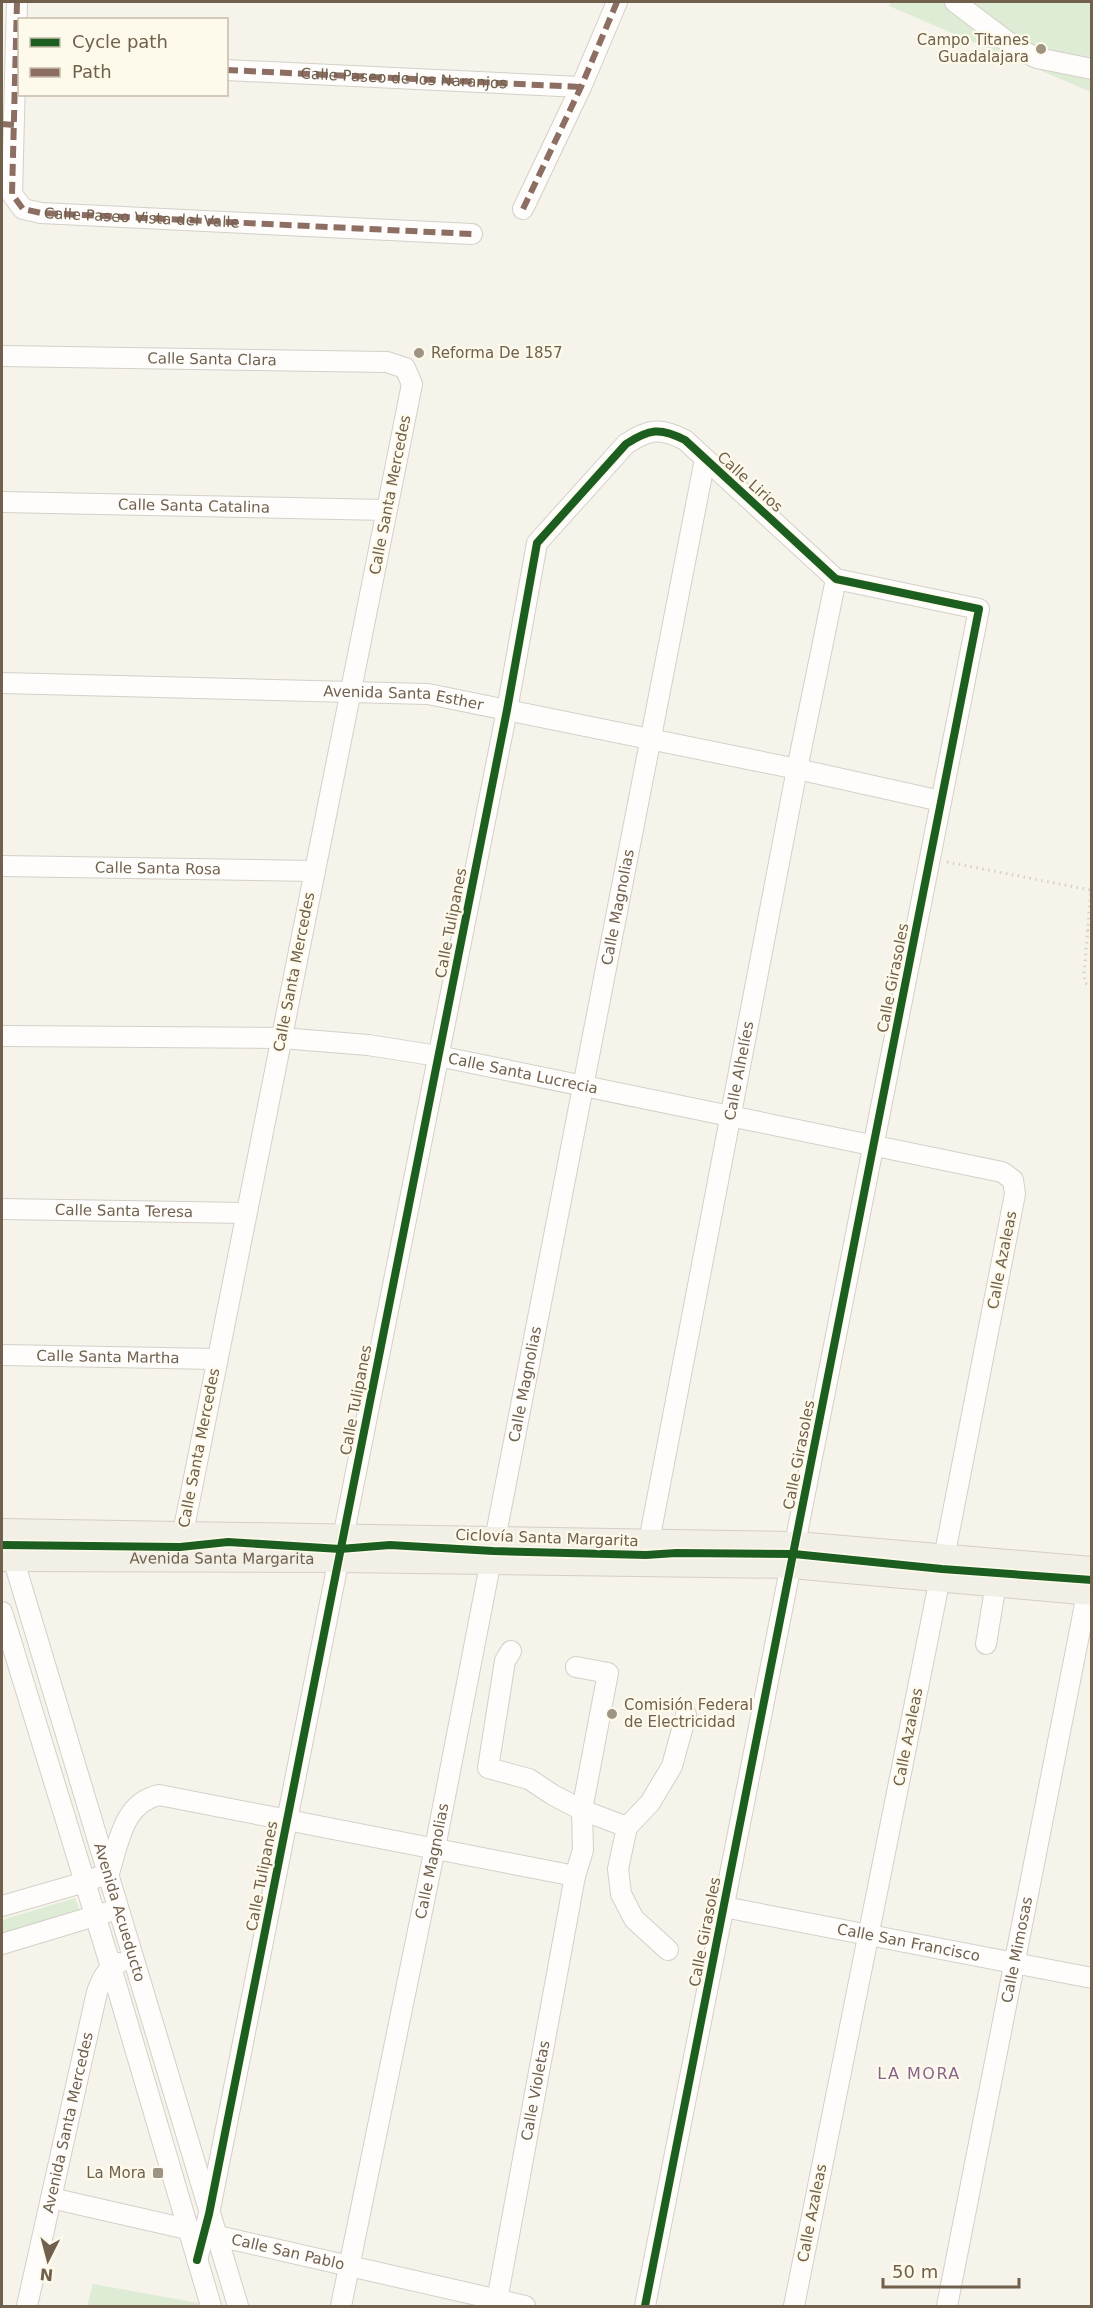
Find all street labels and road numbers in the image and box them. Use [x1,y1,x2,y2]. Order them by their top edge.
street label: Calle Paseo de los Naranjos [300,65,508,92]
street label: Calle Paseo Vista del Valle [43,204,240,232]
street label: Calle Santa Clara [147,349,277,369]
street label: Calle Santa Mercedes [366,414,414,576]
street label: Calle Lirios [714,448,787,516]
street label: Calle Santa Catalina [118,495,270,517]
street label: Avenida Santa Esther [323,682,486,714]
street label: Calle Magnolias [598,847,638,967]
street label: Calle Santa Rosa [95,858,221,878]
street label: Calle Tulipanes [431,866,471,980]
street label: Calle Santa Mercedes [270,891,318,1053]
street label: Calle Girasoles [874,921,912,1034]
street label: Calle Alhelíes [721,1020,758,1122]
street label: Calle Santa Lucrecia [446,1049,600,1098]
street label: Calle Santa Teresa [55,1201,193,1221]
street label: Calle Azaleas [984,1209,1020,1311]
street label: Calle Magnolias [505,1325,545,1444]
street label: Calle Tulipanes [336,1343,376,1457]
street label: Calle Santa Martha [36,1347,180,1367]
street label: Calle Santa Mercedes [175,1367,223,1529]
street label: Calle Girasoles [780,1398,818,1511]
street label: Ciclovía Santa Margarita [455,1526,639,1550]
street label: Avenida Santa Margarita [129,1549,315,1568]
street label: Calle Azaleas [890,1686,926,1788]
street label: Calle Magnolias [412,1802,453,1921]
street label: Calle Tulipanes [242,1819,282,1933]
street label: Avenida Acueducto [90,1841,149,1984]
street label: Calle Girasoles [686,1875,724,1988]
street label: Calle Mimosas [998,1895,1036,2004]
street label: Calle San Francisco [836,1920,982,1965]
street label: Avenida Santa Mercedes [39,2030,97,2215]
street label: Calle Violetas [518,2039,554,2142]
street label: Calle Azaleas [794,2162,830,2264]
street label: Calle San Pablo [230,2230,346,2274]

